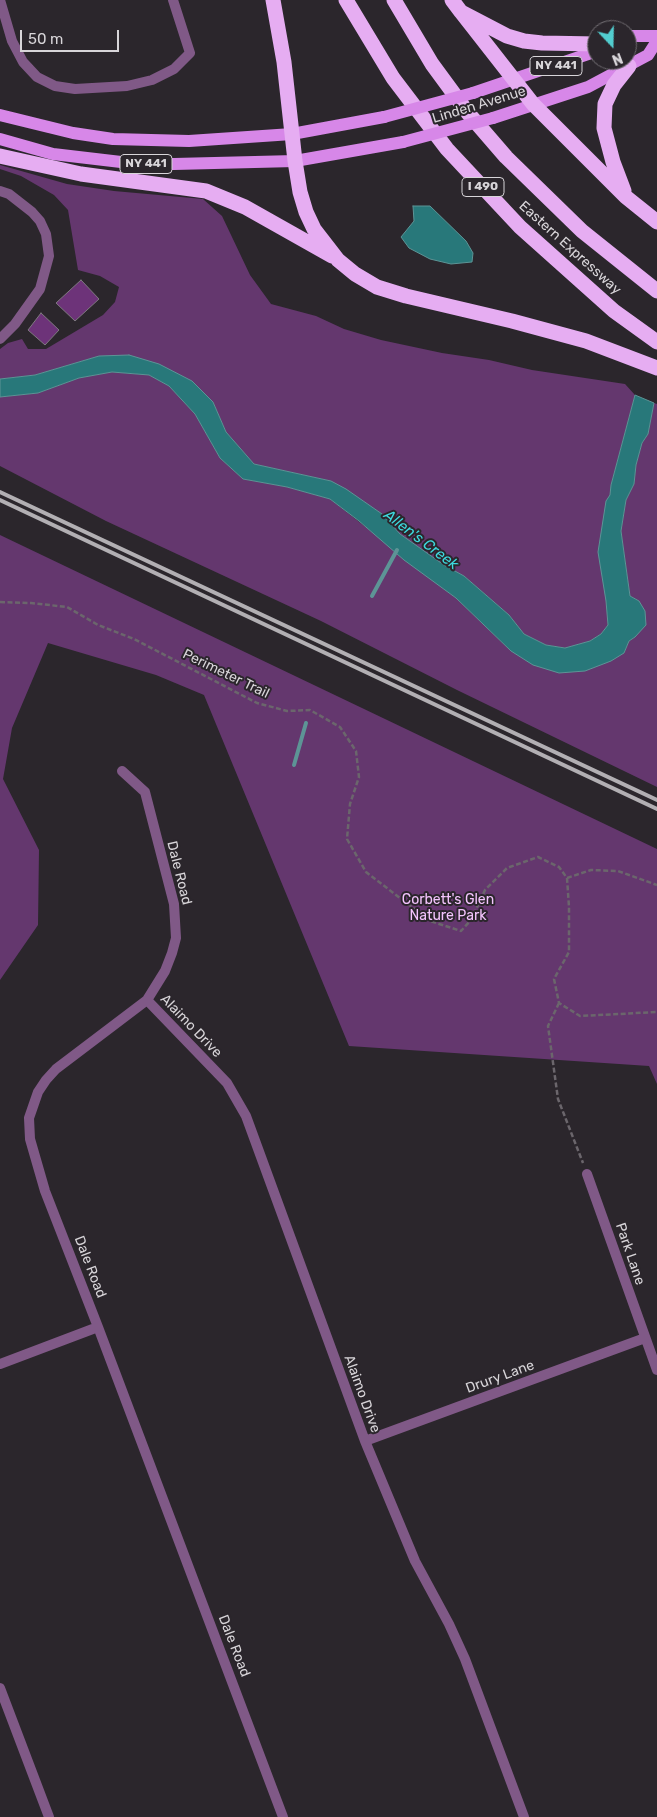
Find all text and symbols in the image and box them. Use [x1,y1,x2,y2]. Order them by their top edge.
scale bar [22,20,121,52]
north arrow [587,20,637,70]
text: 50 m [28,30,63,48]
text: N [609,49,625,68]
road number: NY 441 [530,56,582,76]
street label: Linden Avenue [430,83,528,127]
road number: NY 441 [120,154,172,173]
road number: I 490 [462,178,504,196]
street label: Eastern Expressway [515,198,625,298]
water label: Allen's Creek [380,506,462,574]
street label: Perimeter Trail [180,646,272,702]
street label: Dale Road [163,839,195,907]
park label: Corbett's Glen Nature Park [402,892,494,924]
street label: Alaimo Drive [157,991,225,1061]
street label: Park Lane [612,1221,648,1287]
street label: Dale Road [70,1234,110,1300]
street label: Alaimo Drive [340,1353,384,1435]
street label: Drury Lane [463,1357,537,1397]
street label: Dale Road [214,1613,254,1679]

